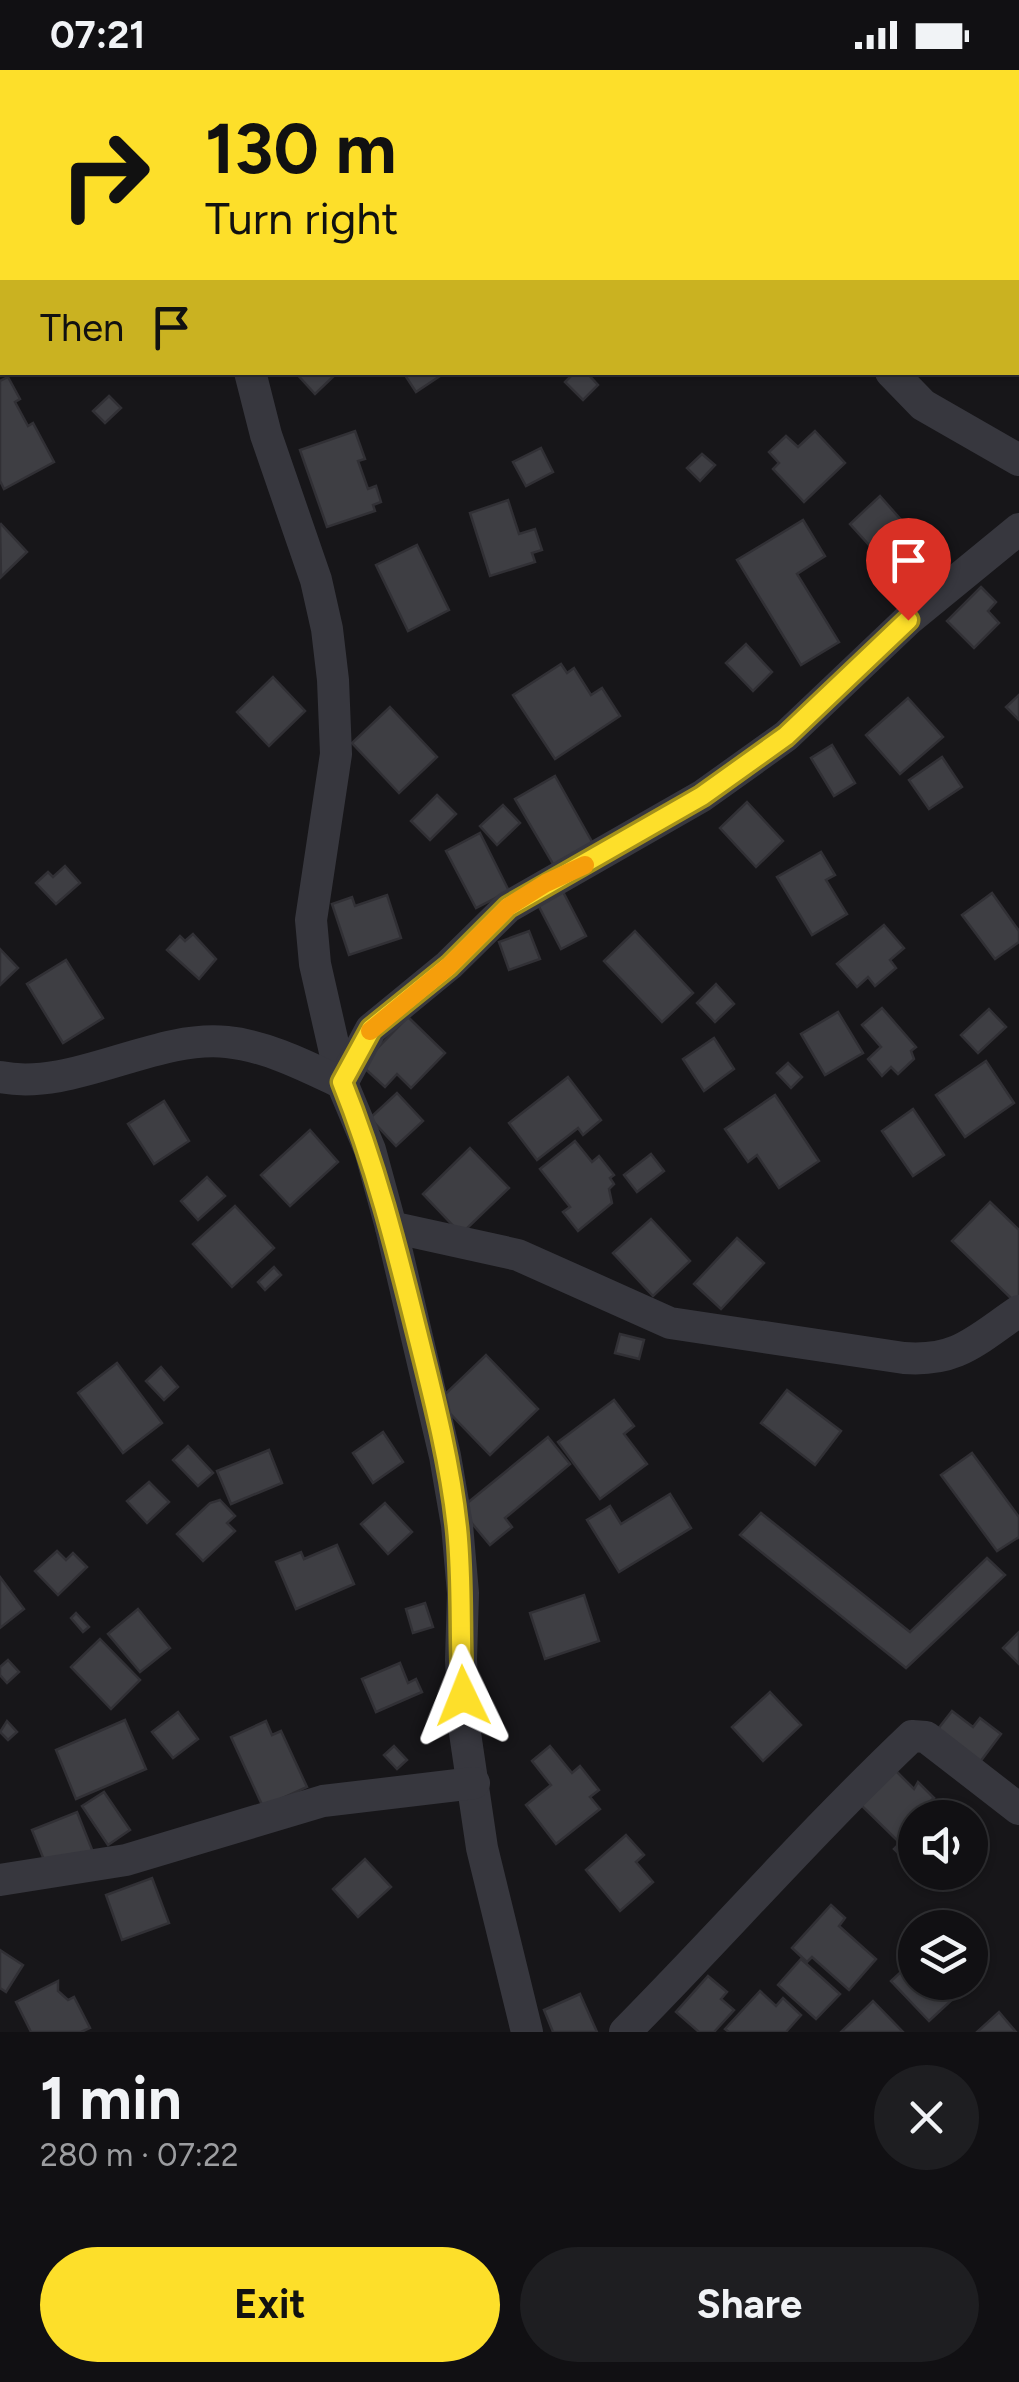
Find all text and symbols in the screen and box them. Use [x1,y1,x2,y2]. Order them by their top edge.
text: 07:21 [50,12,145,58]
text: 130 m [205,106,397,191]
icon: right [40,110,170,240]
text: Turn right [205,191,398,245]
icon: arrive [144,300,199,355]
text: Then [40,305,124,351]
pin [866,518,951,621]
icon: arrive [881,533,936,588]
position arrow [411,1644,515,1748]
map controls [898,1800,988,2000]
button: sound [898,1800,988,1890]
button: layers [898,1910,988,2000]
text: 1 min [40,2062,182,2134]
button: close [874,2065,979,2170]
text: 280 m · 07:22 [40,2136,239,2174]
button: Exit [40,2247,500,2362]
button: Share [520,2247,979,2362]

